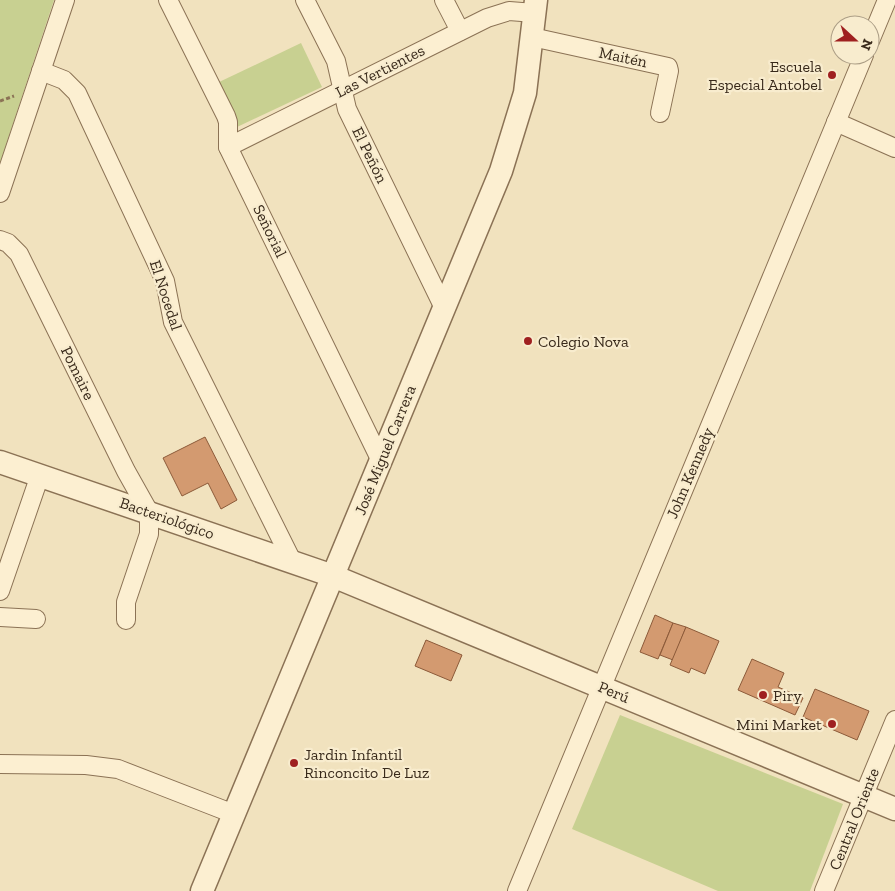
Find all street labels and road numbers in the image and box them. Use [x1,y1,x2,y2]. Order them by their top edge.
street label: Las Vertientes [332,40,428,102]
street label: Maitén [597,43,650,72]
street label: El Peñón [348,124,392,187]
street label: Señorial [249,201,291,261]
street label: El Nocedal [146,258,186,332]
street label: Pomaire [57,343,99,403]
street label: José Miguel Carrera [350,382,420,518]
street label: John Kennedy [662,424,718,521]
street label: Bacteriológico [117,493,217,543]
street label: Perú [596,677,632,707]
street label: Central Oriente [825,765,883,873]

